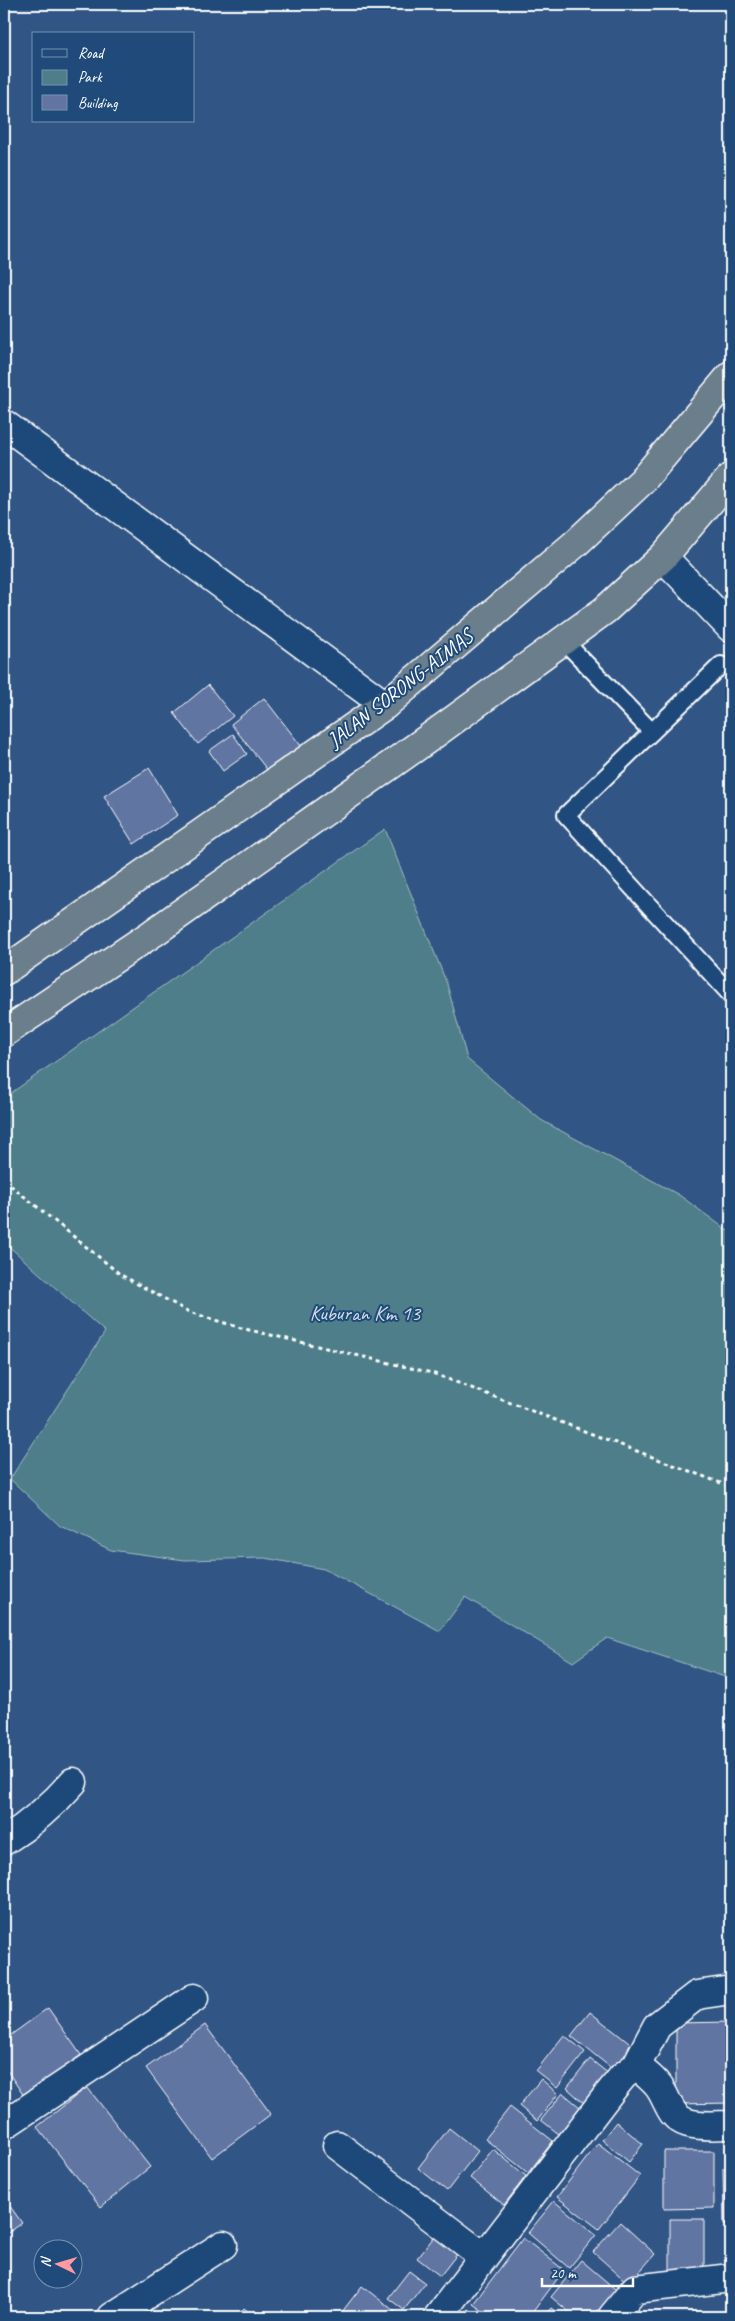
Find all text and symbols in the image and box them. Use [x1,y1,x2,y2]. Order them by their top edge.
legend [32,32,195,122]
text: Road [78,44,105,63]
text: Park [78,68,103,87]
text: Building [78,94,118,113]
street label: JALAN SORONG-AIMAS [321,621,480,754]
park label: Kuburan Km 13 [310,1300,422,1326]
north arrow [32,2238,82,2288]
text: N [37,2256,55,2268]
scale bar [542,2256,634,2288]
text: 20 m [550,2264,577,2283]

